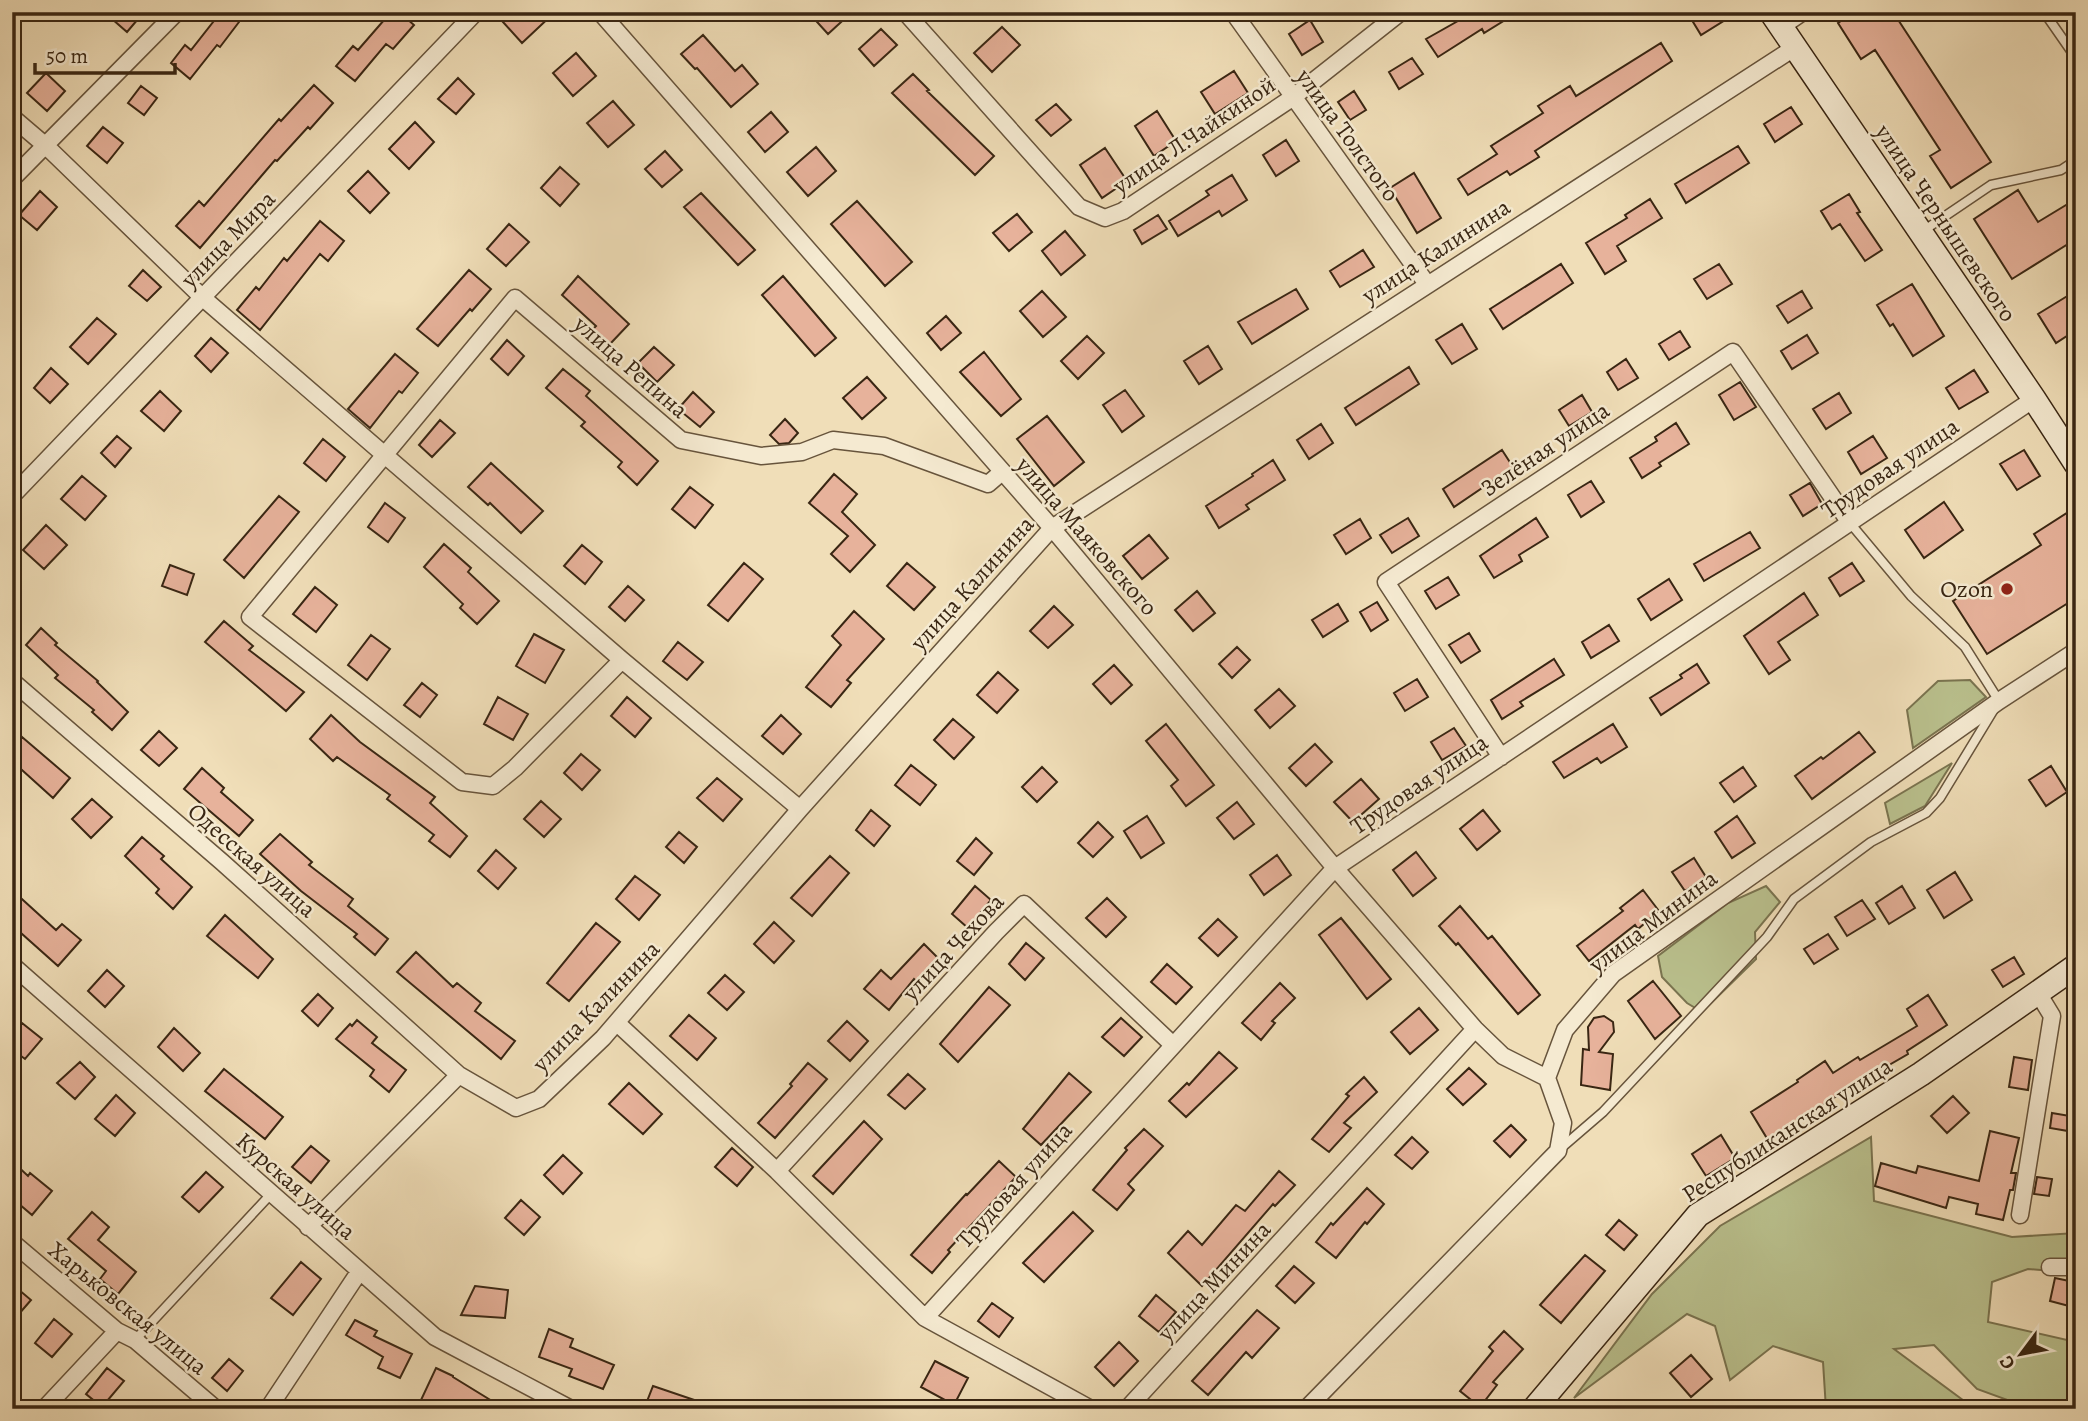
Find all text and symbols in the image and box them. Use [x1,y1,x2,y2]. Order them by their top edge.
scale bar [35,32,175,76]
text: 50 m [46,42,88,70]
street label: улица Толстого [1288,61,1407,208]
street label: улица Л.Чайкиной [1105,69,1282,202]
street label: улица Чернышевского [1867,117,2024,328]
street label: улица Мира [173,183,283,295]
street label: улица Калинина [1355,191,1517,312]
street label: улица Репина [566,308,695,426]
street label: Зелёная улица [1474,394,1616,504]
street label: Трудовая улица [1815,410,1965,526]
street label: улица Маяковского [1008,449,1165,622]
street label: улица Калинина [902,509,1041,658]
place label: Ozon [1940,573,1993,605]
marker: Ozon [1999,581,2015,597]
street label: Трудовая улица [1344,726,1494,842]
street label: Одесская улица [181,795,323,925]
street label: улица Минина [1581,862,1724,980]
street label: улица Чехова [894,886,1011,1008]
street label: улица Калинина [524,933,667,1079]
street label: Республиканская улица [1676,1050,1898,1210]
street label: Трудовая улица [949,1115,1079,1255]
street label: Курская улица [229,1125,363,1247]
street label: улица Минина [1149,1214,1278,1349]
street label: Харьковская улица [42,1234,214,1382]
north arrow [1986,1320,2056,1390]
text: С [1993,1351,2022,1374]

